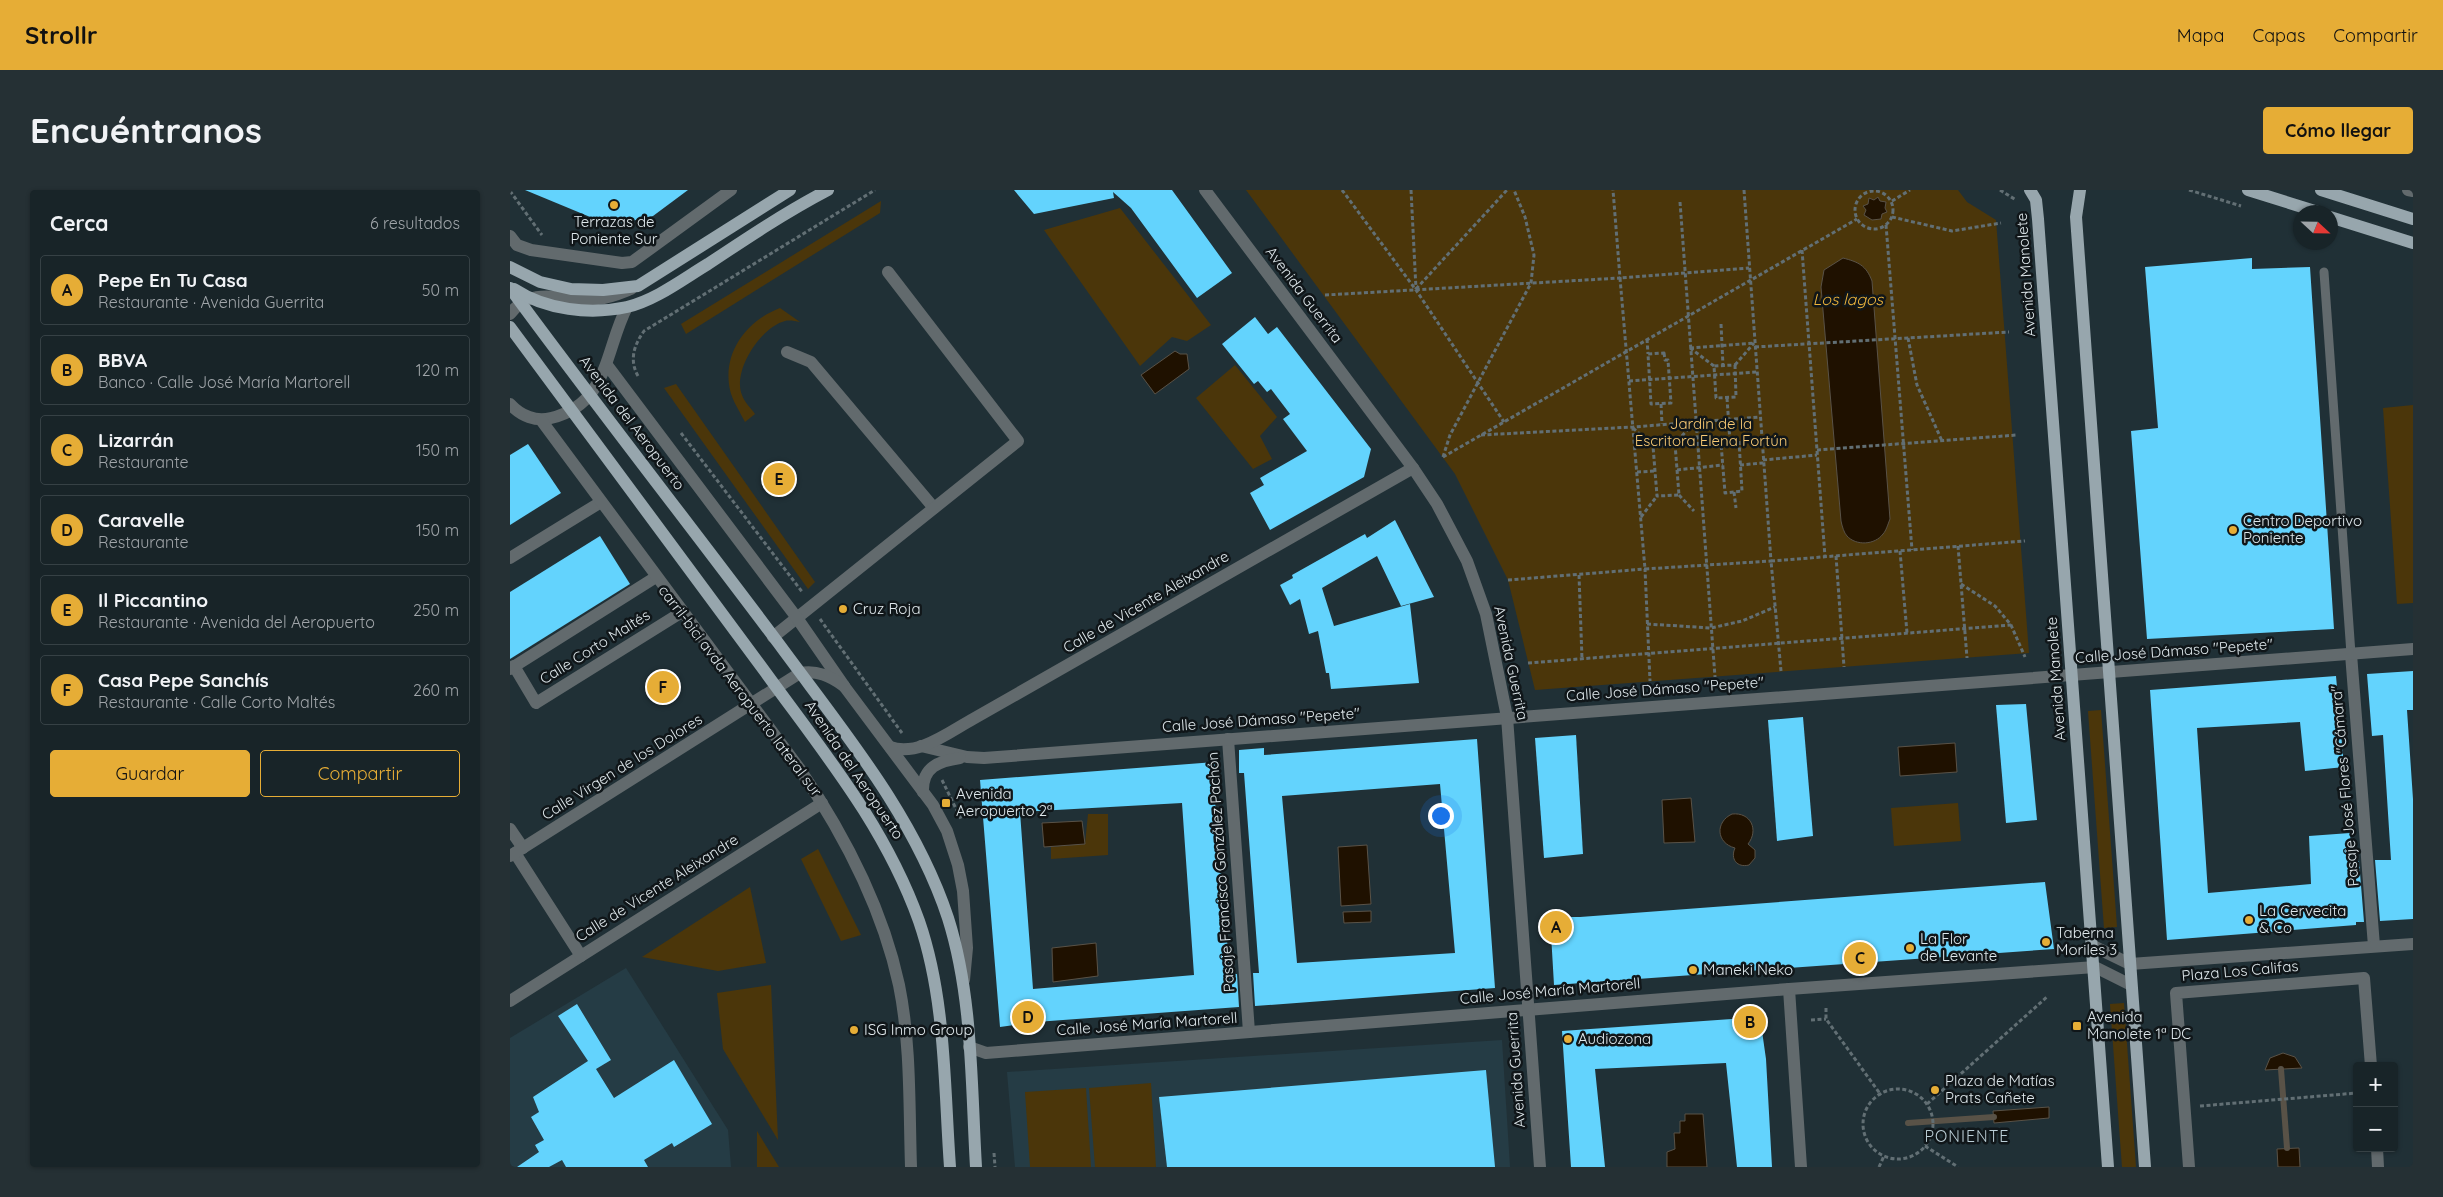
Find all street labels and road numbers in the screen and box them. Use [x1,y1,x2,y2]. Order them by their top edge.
street label: Avenida Manolete [2012,212,2039,338]
street label: Avenida Guerrita [1262,243,1347,347]
street label: Avenida del Aeropuerto [576,352,689,494]
street label: Calle de Vicente Aleixandre [1059,546,1232,657]
street label: carril-bici avda Aeropuerto lateral sur [655,581,826,800]
street label: Avenida Guerrita [1490,604,1533,722]
street label: Calle Corto Maltés [536,605,653,688]
street label: Avenida Manolete [2042,616,2069,742]
street label: Calle José Dámaso "Pepete" [2074,634,2274,667]
street label: Calle José Dámaso "Pepete" [1565,672,1765,705]
street label: Pasaje José Flores "Cámara" [2326,684,2363,887]
street label: Avenida del Aeropuerto [801,697,908,843]
street label: Calle José Dámaso "Pepete" [1161,703,1361,736]
street label: Calle Virgen de los Dolores [538,709,705,824]
street label: Pasaje Francisco González Pachón [1203,751,1238,993]
street label: Calle de Vicente Aleixandre [572,830,742,946]
street label: Plaza Los Califas [2181,956,2299,985]
street label: Calle José María Martorell [1459,973,1641,1008]
street label: Calle José María Martorell [1056,1008,1238,1039]
street label: Avenida Guerrita [1502,1011,1529,1129]

